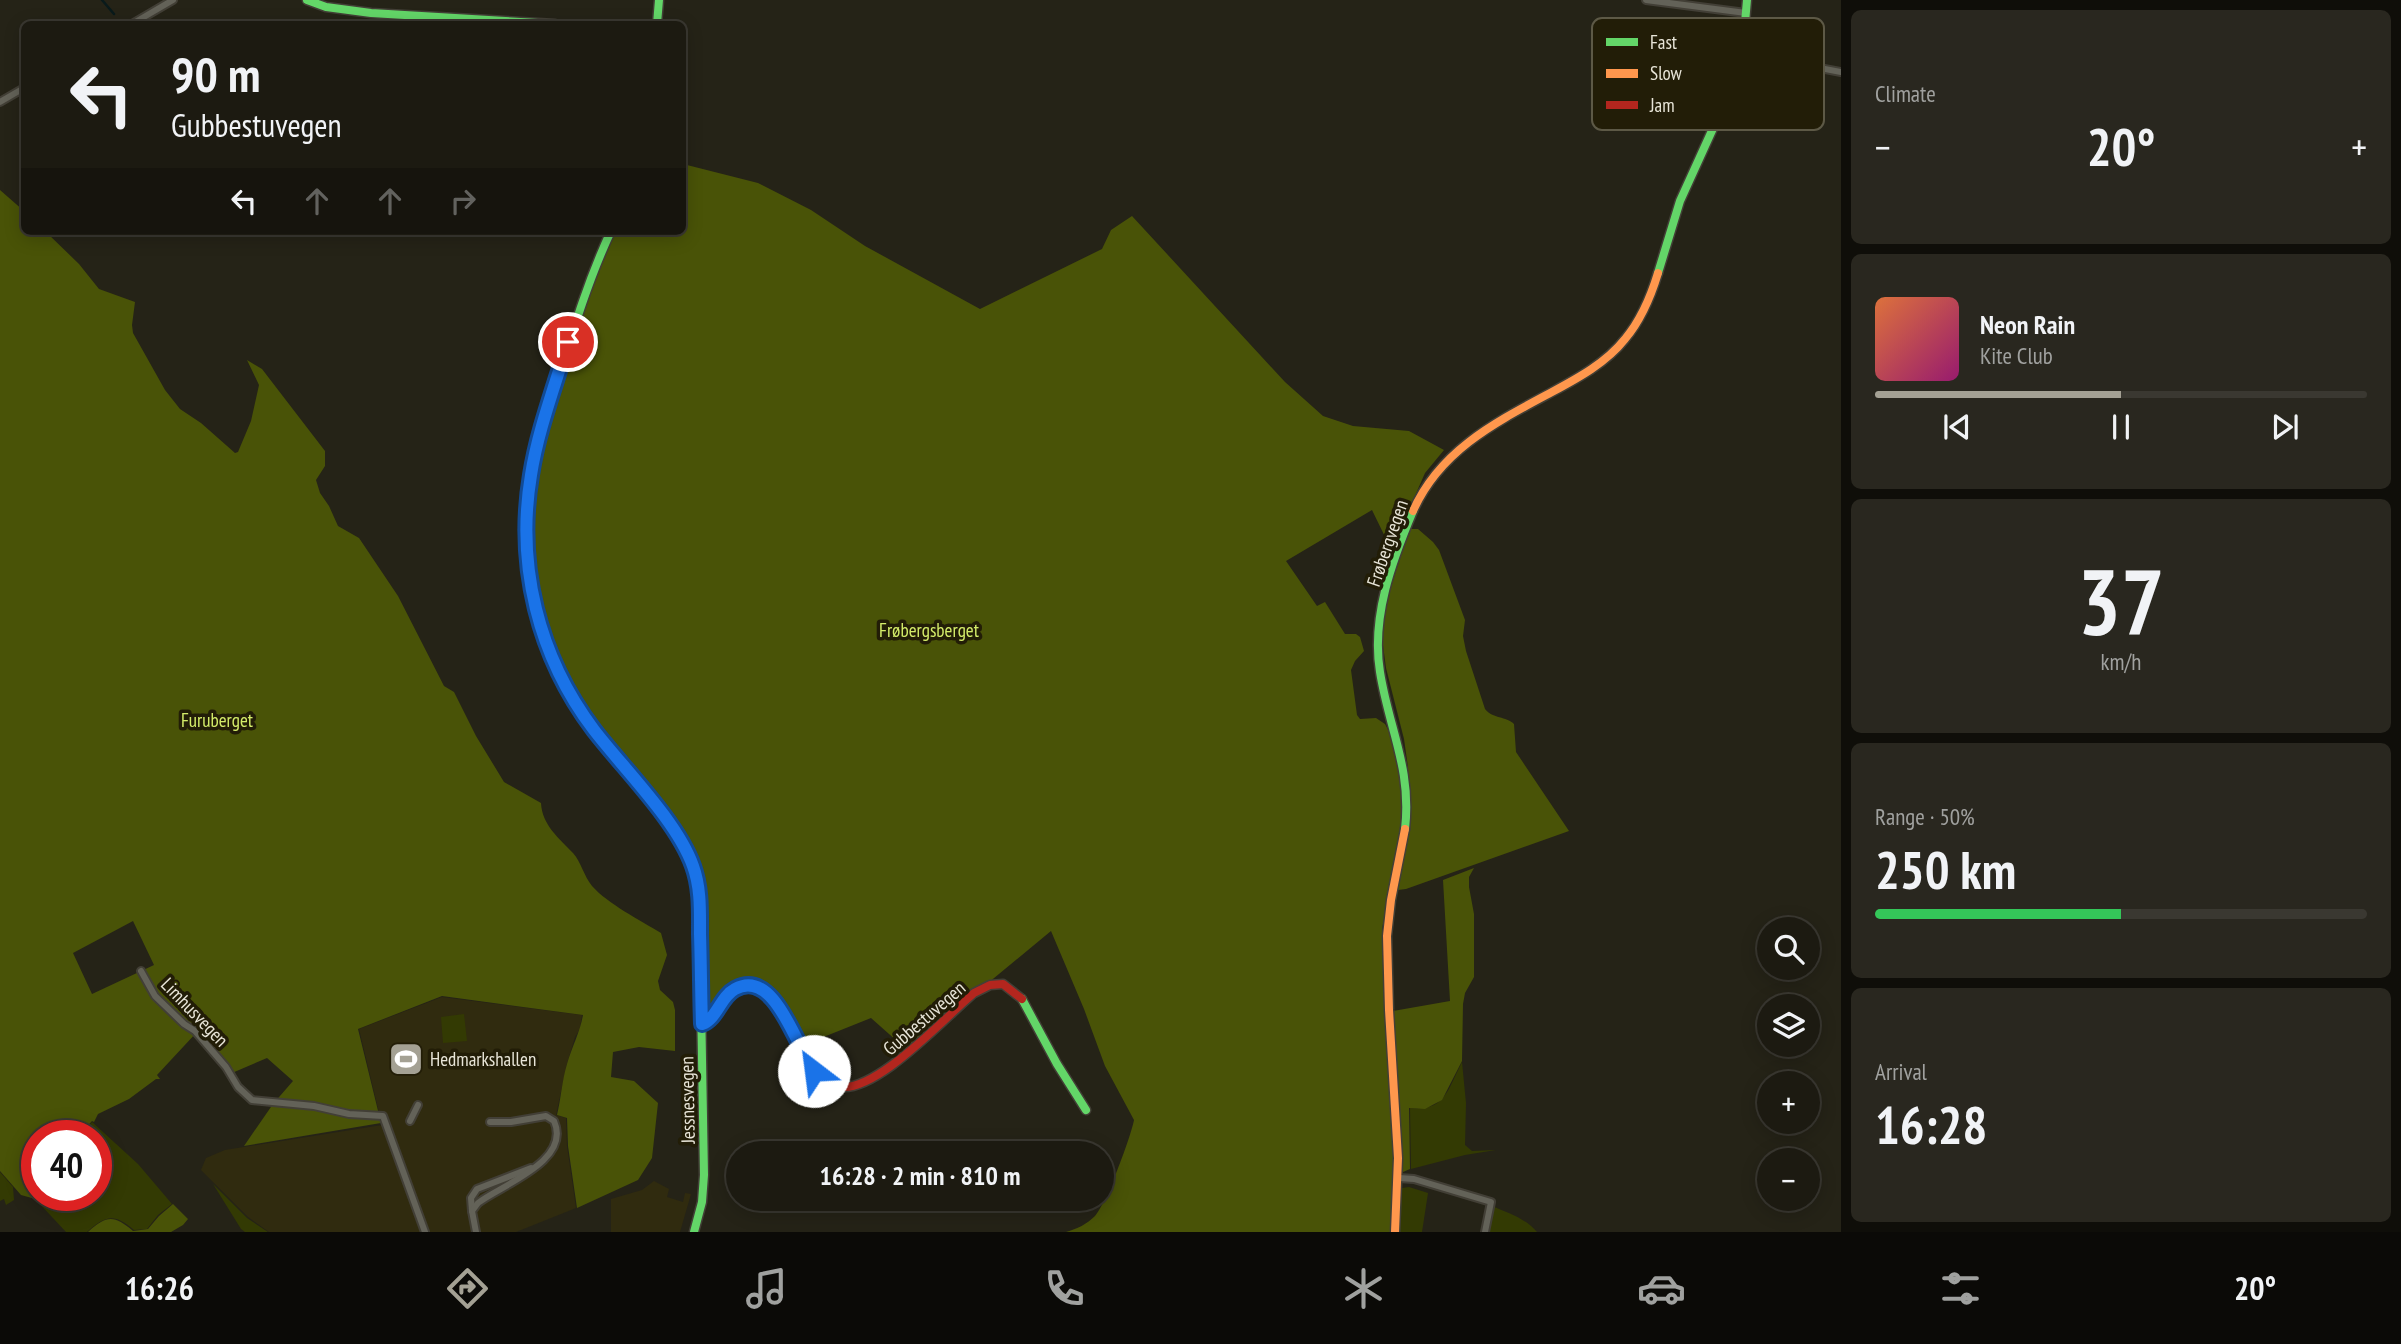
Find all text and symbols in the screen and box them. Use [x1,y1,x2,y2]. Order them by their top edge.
legend [1592,18,1824,130]
text: Fast [1650,30,1678,54]
text: 90 m [171,42,260,106]
icon: left [56,49,147,140]
text: Slow [1650,61,1683,85]
text: Climate [1875,79,1936,108]
text: Jam [1649,93,1675,117]
text: Gubbestuvegen [171,104,342,146]
text: 20° [2087,113,2155,180]
text: − [1875,122,1891,171]
text: + [2351,122,2367,171]
icon: left [225,182,263,220]
icon: ahead [298,182,336,220]
icon: ahead [371,182,409,220]
icon: right [444,182,482,220]
text: Neon Rain [1980,308,2075,341]
pin [538,312,598,372]
icon: arrive [549,323,587,361]
text: Kite Club [1980,341,2053,370]
icon: previous [1938,408,1976,446]
icon: pause [2102,408,2140,446]
icon: next [2266,408,2304,446]
street label: Frøbergvegen [1361,496,1413,590]
text: 37 [2078,542,2165,660]
park label: Frøbergsberget [879,618,980,642]
text: km/h [2101,647,2141,676]
park label: Furuberget [181,708,254,732]
text: Range · 50% [1875,802,1975,831]
text: 250 km [1875,836,2016,903]
map controls [1757,917,1820,1211]
button: search [1757,917,1820,980]
street label: Limhusvegen [156,972,234,1052]
street label: Gubbestuvegen [878,976,970,1060]
button: layers [1757,994,1820,1057]
position arrow [777,1034,851,1108]
sports icon: Hedmarkshallen [387,1040,425,1078]
place label: Hedmarkshallen [430,1047,536,1071]
street label: Jessnesvegen [674,1056,700,1145]
text: Arrival [1875,1057,1927,1086]
button: + [1757,1071,1820,1134]
text: 16:28 [1875,1091,1987,1158]
speed limit sign: 40 [21,1120,112,1211]
button: − [1757,1148,1820,1211]
text: 16:28 · 2 min · 810 m [820,1159,1020,1192]
icon: directions [443,1264,492,1313]
icon: music [742,1264,791,1313]
icon: phone [1040,1264,1089,1313]
icon: climate [1339,1264,1388,1313]
icon: car [1637,1264,1686,1313]
icon: filters [1936,1264,1985,1313]
text: 16:26 [125,1267,194,1309]
text: 20° [2234,1267,2276,1309]

